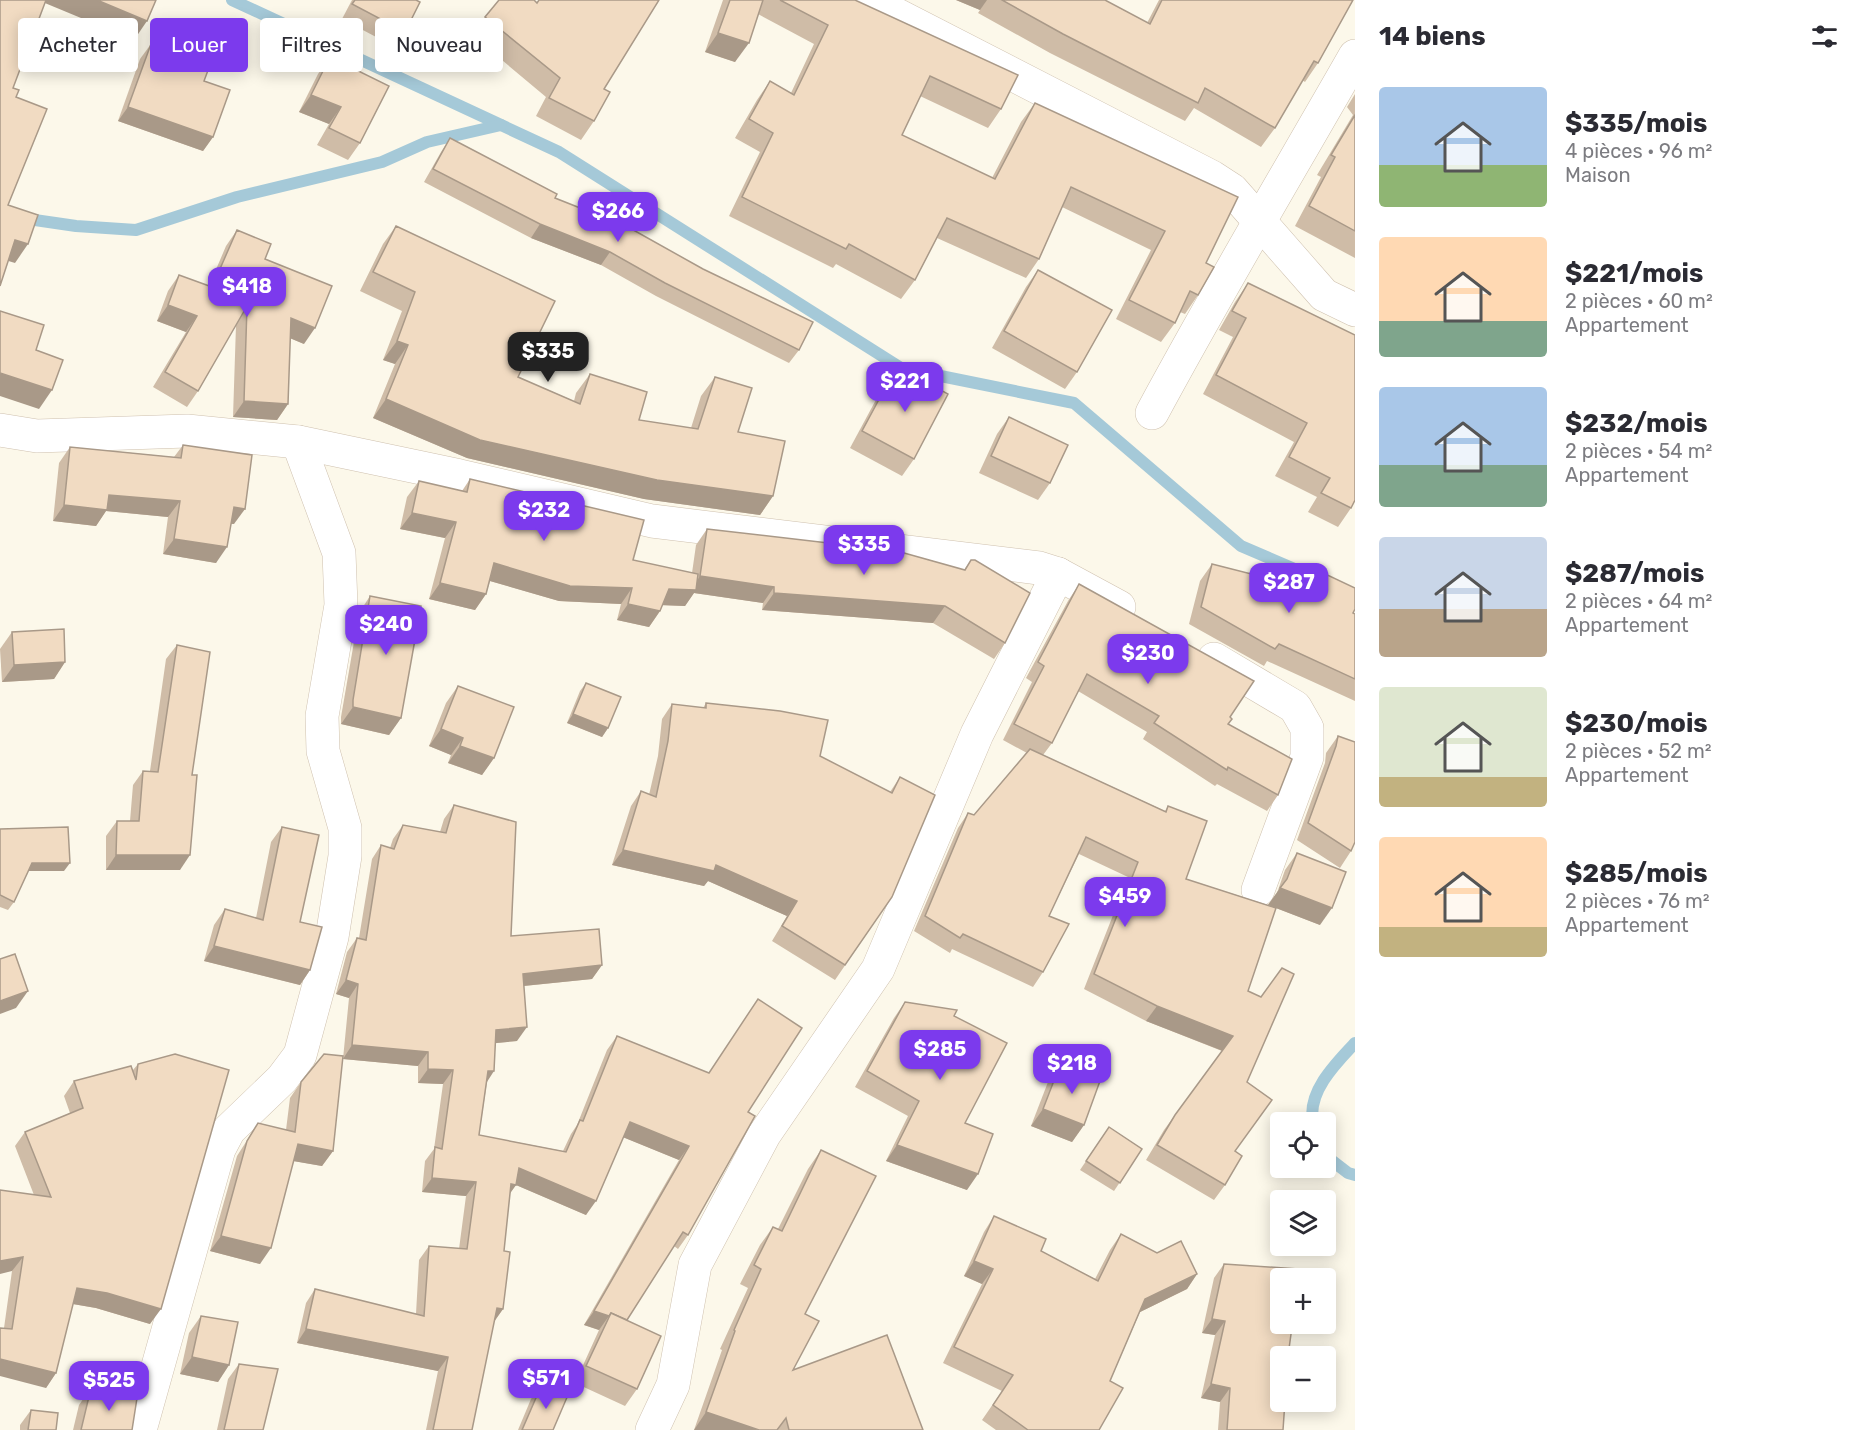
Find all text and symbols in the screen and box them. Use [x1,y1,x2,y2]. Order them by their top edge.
chip: Acheter [18,18,138,72]
chip: Louer [150,18,248,72]
chip: Filtres [260,18,363,72]
chip: Nouveau [375,18,503,72]
icon: filters [1808,20,1841,53]
text: 14 biens [1379,21,1486,52]
text: $335/mois [1565,108,1707,139]
icon: home [1427,111,1499,183]
text: 4 pièces · 96 m² [1565,139,1712,163]
text: Maison [1565,163,1631,187]
pin: $266 [582,192,654,243]
text: $266 [592,199,644,223]
text: $221/mois [1565,258,1703,289]
icon: home [1427,261,1499,333]
pin: $418 [211,267,283,318]
text: $418 [222,274,272,298]
text: 2 pièces · 60 m² [1565,289,1713,313]
text: Appartement [1565,313,1689,337]
pin: $335 [512,332,584,383]
text: $335 [522,339,574,363]
pin: $221 [869,362,941,413]
text: $221 [880,369,930,393]
text: $232/mois [1565,408,1708,439]
icon: home [1427,411,1499,483]
text: 2 pièces · 54 m² [1565,439,1712,463]
text: Appartement [1565,463,1689,487]
pin: $232 [508,491,580,542]
text: $232 [518,498,570,522]
pin: $335 [828,525,900,576]
text: $335 [838,532,890,556]
text: $287/mois [1565,558,1704,589]
icon: home [1427,561,1499,633]
pin: $287 [1253,563,1325,614]
text: $287 [1263,570,1315,594]
text: 2 pièces · 64 m² [1565,589,1712,613]
pin: $240 [350,605,422,656]
text: $240 [359,612,413,636]
text: Appartement [1565,613,1689,637]
pin: $230 [1112,634,1184,685]
text: $230 [1121,641,1175,665]
text: $230/mois [1565,708,1708,739]
icon: home [1427,711,1499,783]
text: 2 pièces · 52 m² [1565,739,1712,763]
text: Appartement [1565,763,1689,787]
text: $285/mois [1565,858,1708,889]
icon: home [1427,861,1499,933]
pin: $459 [1089,877,1161,928]
text: $459 [1099,884,1151,908]
text: 2 pièces · 76 m² [1565,889,1710,913]
text: Appartement [1565,913,1689,937]
pin: $285 [904,1030,976,1081]
text: $285 [914,1037,966,1061]
pin: $218 [1036,1044,1108,1095]
text: $218 [1047,1051,1097,1075]
map controls [1270,1112,1336,1412]
button: locate [1270,1112,1336,1178]
button: layers [1270,1190,1336,1256]
button: + [1270,1268,1336,1334]
button: − [1270,1346,1336,1412]
pin: $571 [510,1359,582,1410]
pin: $525 [73,1361,145,1412]
text: $571 [522,1366,570,1390]
text: $525 [83,1368,135,1392]

